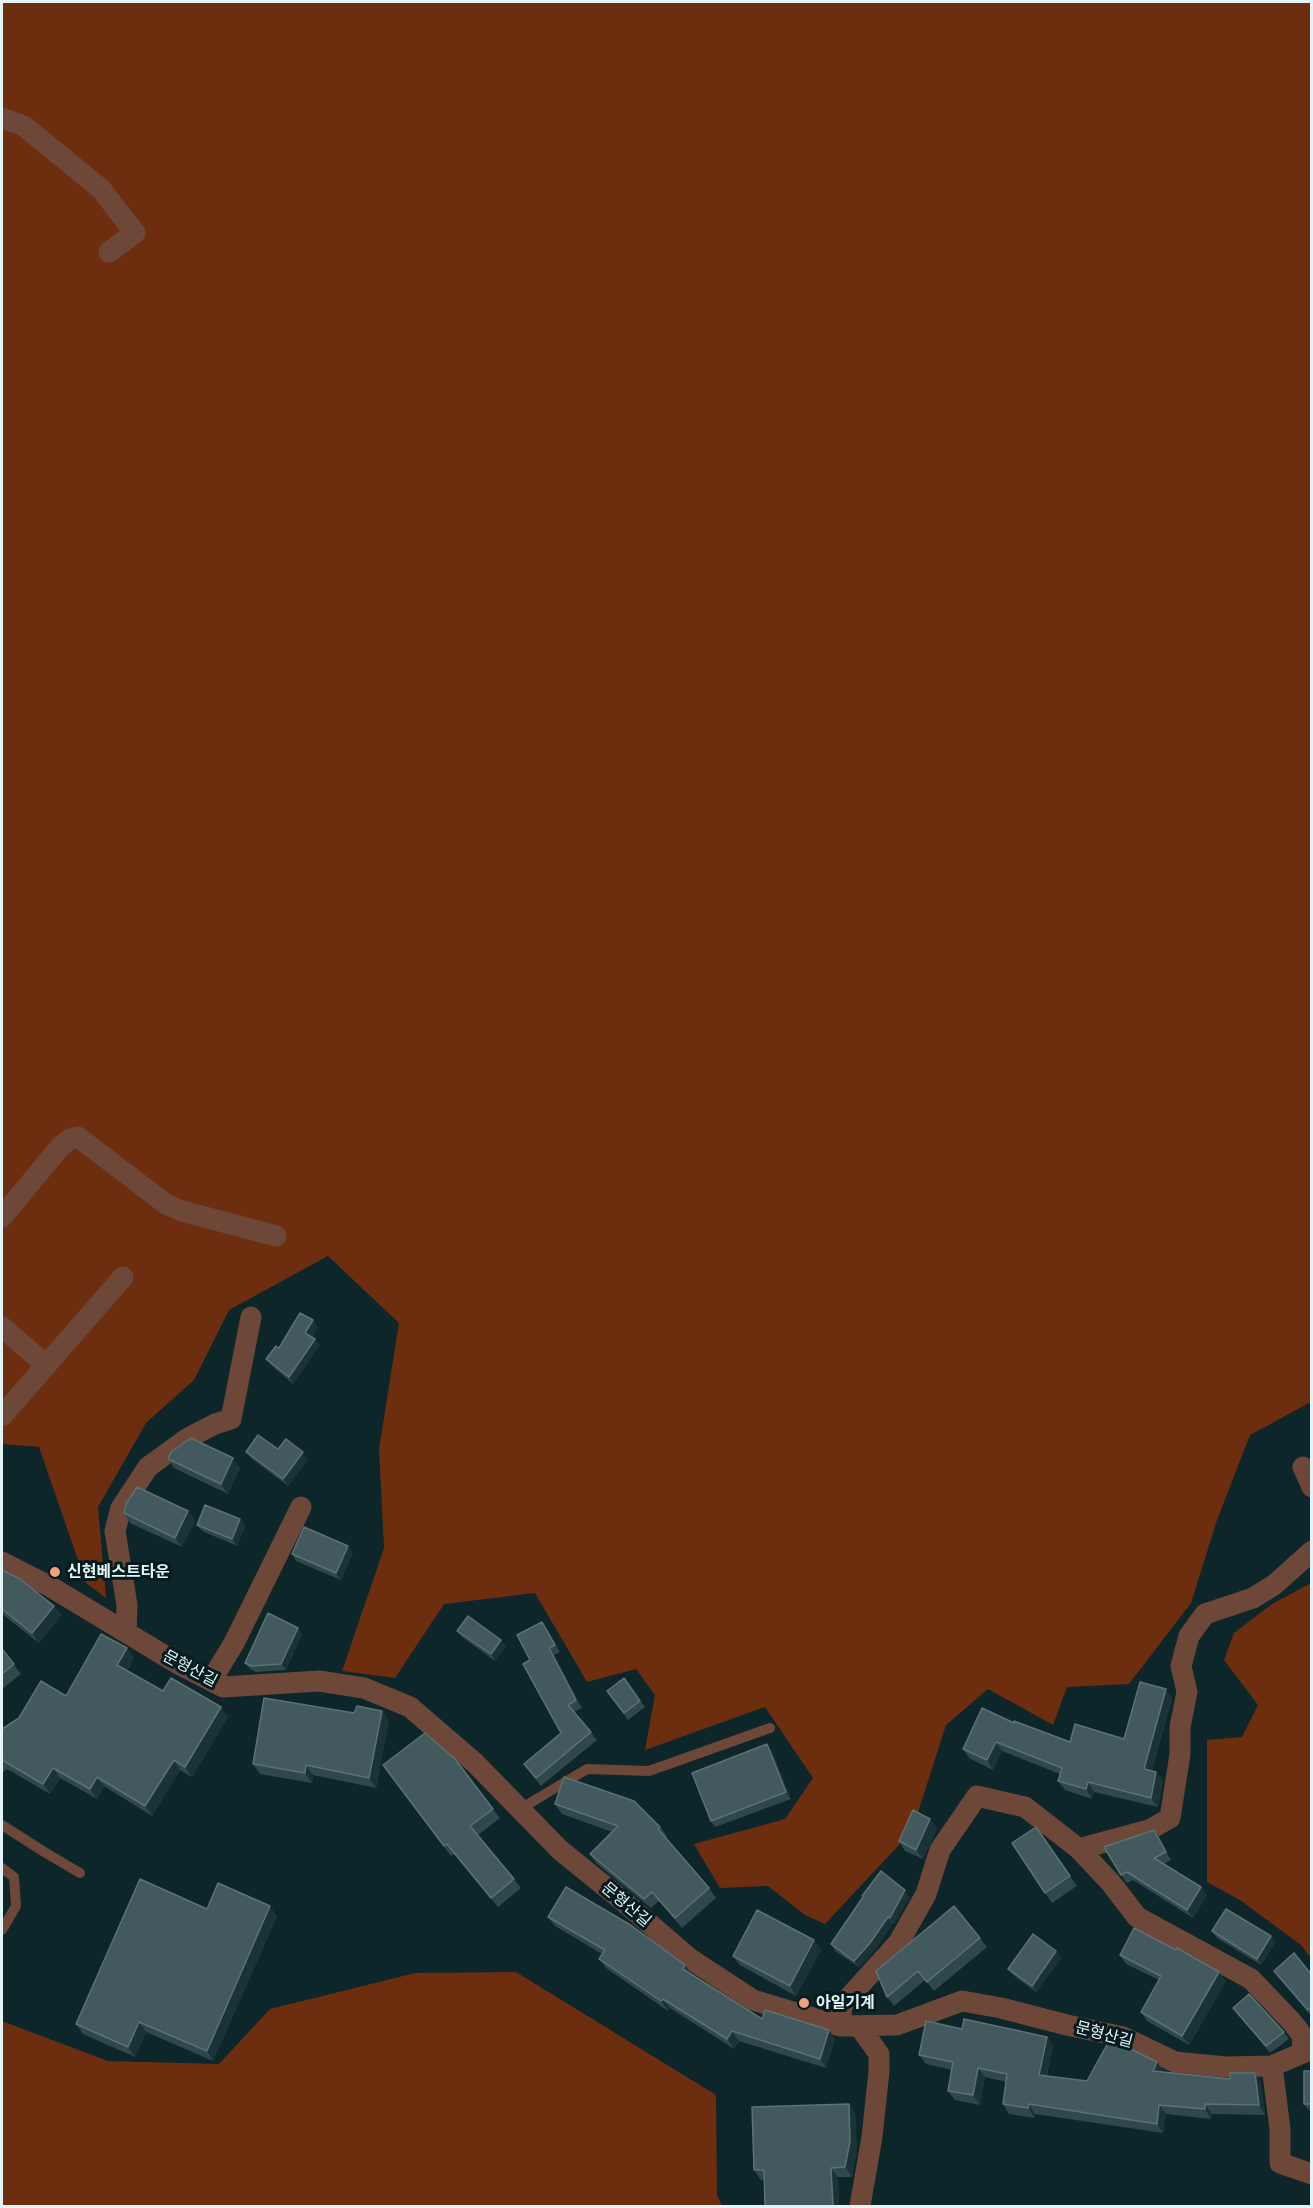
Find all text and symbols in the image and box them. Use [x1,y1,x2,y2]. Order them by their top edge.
place label: 신현베스트타운 [67,1562,170,1582]
marker: 신현베스트타운 [48,1565,62,1579]
street label: 문형산길 [159,1647,221,1691]
street label: 문형산길 [597,1879,655,1931]
place label: 아일기계 [816,1993,875,2013]
marker: 아일기계 [797,1996,811,2010]
street label: 문형산길 [1073,2018,1135,2052]

